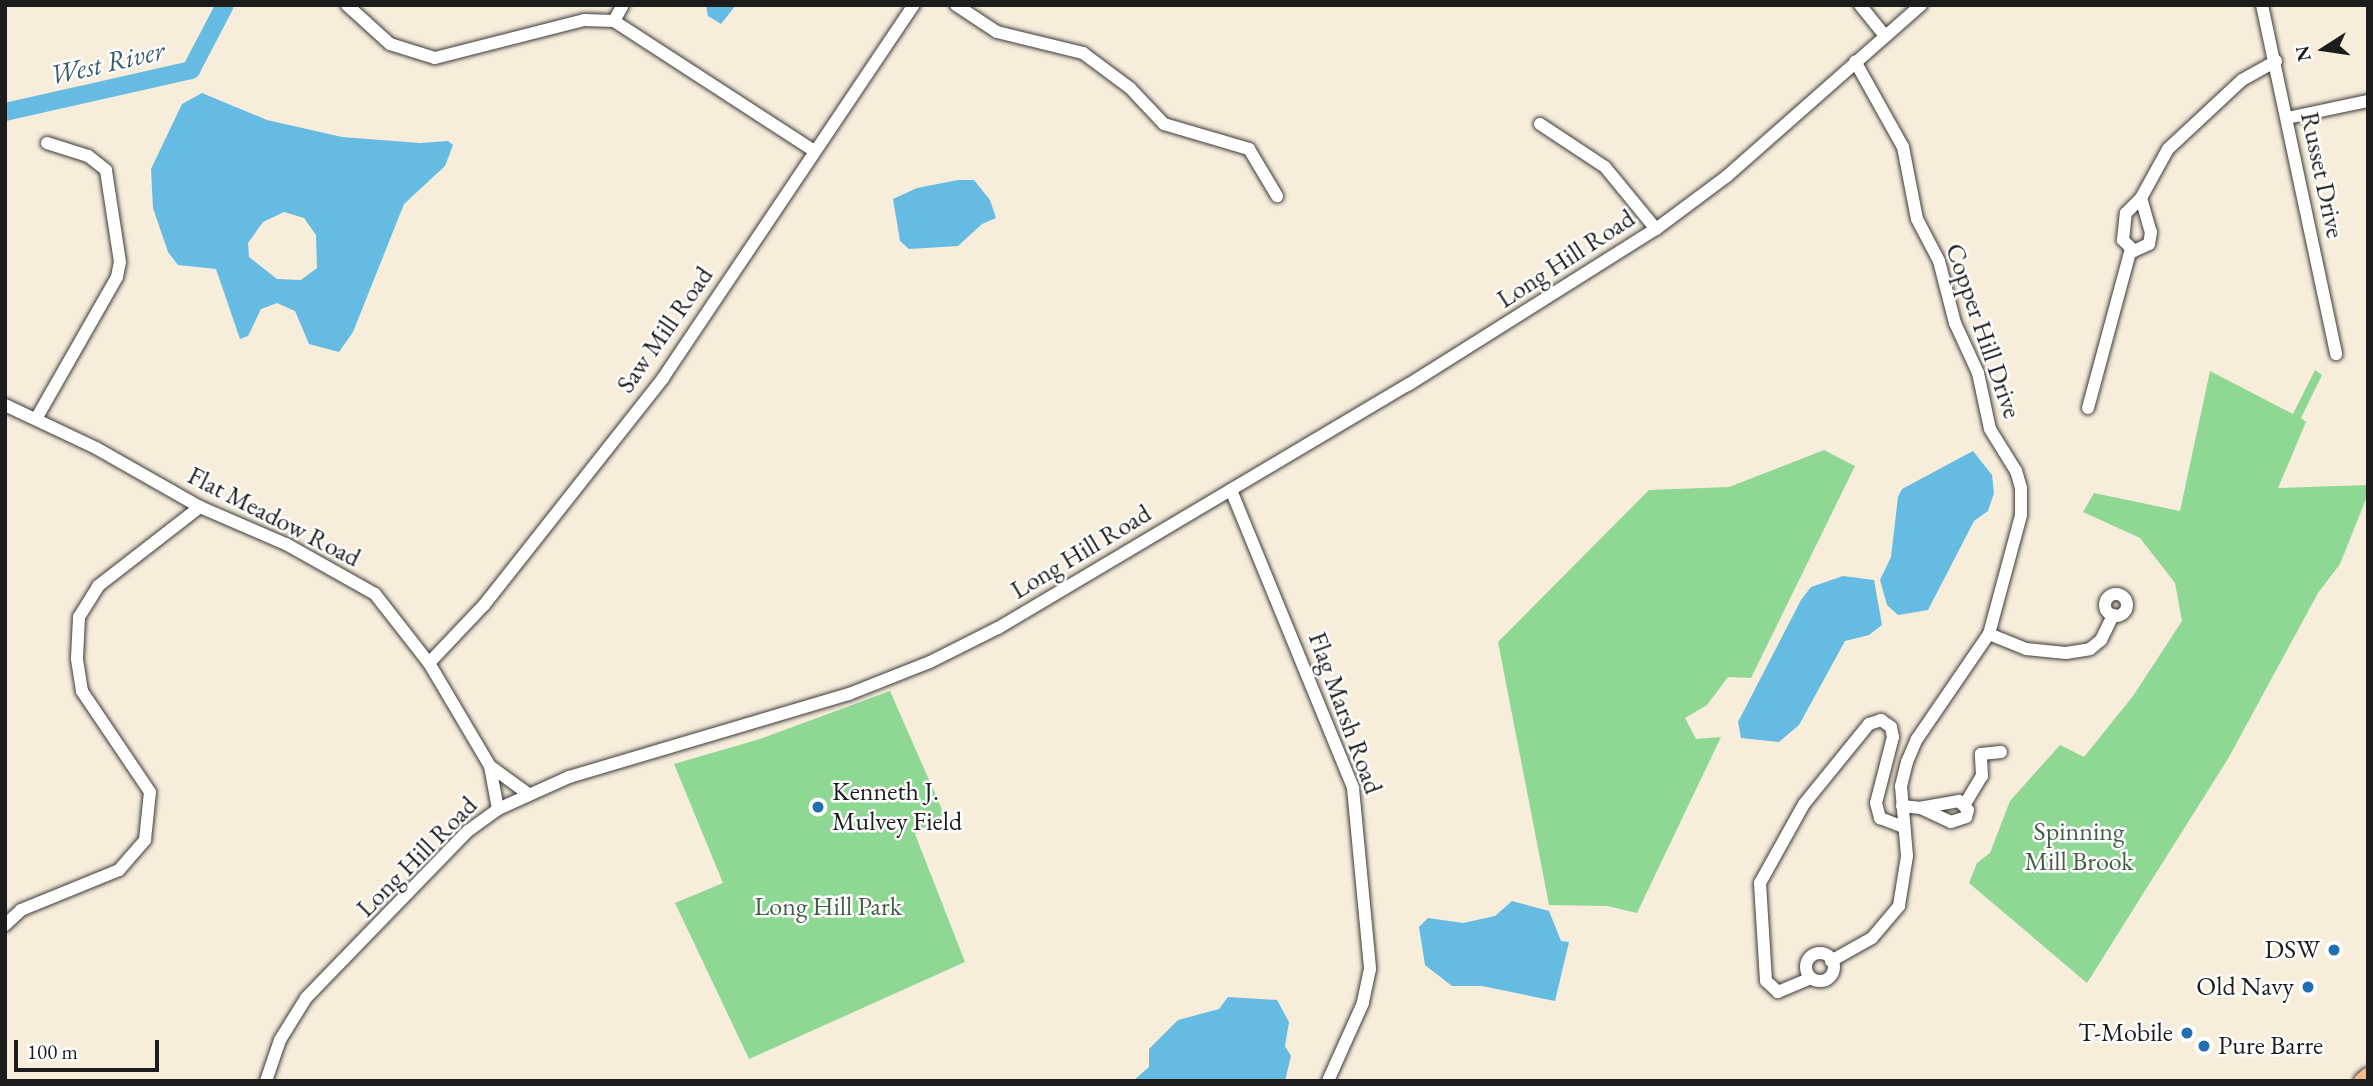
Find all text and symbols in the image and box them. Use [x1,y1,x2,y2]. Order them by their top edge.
north arrow [2289,14,2359,84]
water label: West River [46,32,168,92]
text: N [2289,43,2317,64]
street label: Russet Drive [2293,109,2351,241]
street label: Long Hill Road [1491,203,1641,315]
street label: Copper Hill Drive [1938,239,2028,423]
street label: Saw Mill Road [610,261,720,399]
street label: Flat Meadow Road [182,460,366,574]
street label: Long Hill Road [1005,498,1157,606]
street label: Flag Marsh Road [1301,628,1389,798]
place label: Kenneth J. Mulvey Field [832,776,962,838]
street label: Long Hill Road [350,790,484,924]
marker: Kenneth J. Mulvey Field [810,799,826,815]
park label: Spinning Mill Brook [2025,816,2133,878]
park label: Long Hill Park [754,891,902,923]
place label: DSW [2264,934,2320,966]
marker: DSW [2326,942,2342,958]
place label: Old Navy [2196,971,2294,1003]
marker: Old Navy [2300,979,2316,995]
place label: T-Mobile [2078,1017,2173,1049]
marker: T-Mobile [2179,1025,2195,1041]
scale bar [18,1026,163,1070]
place label: Pure Barre [2218,1030,2323,1062]
text: 100 m [27,1038,78,1065]
marker: Pure Barre [2196,1038,2212,1054]

